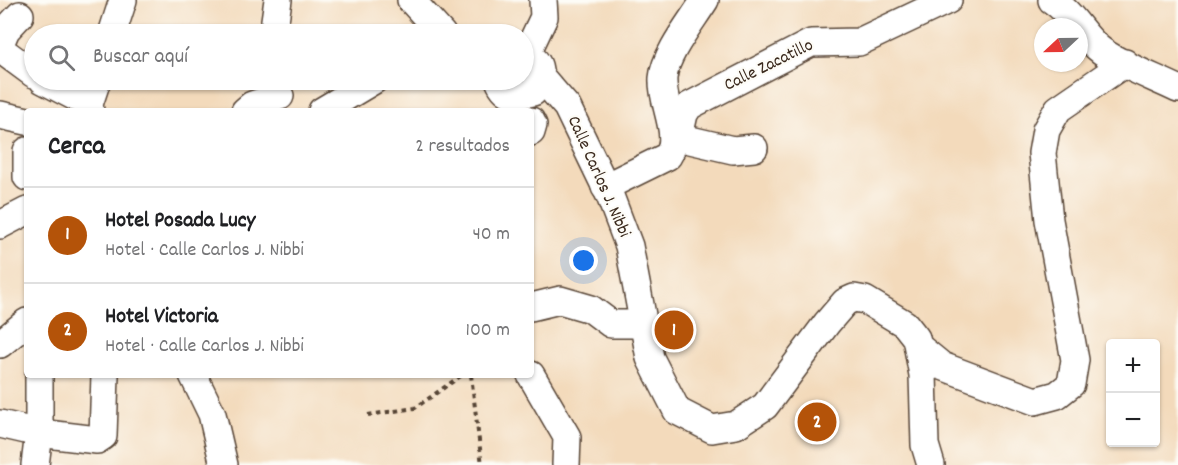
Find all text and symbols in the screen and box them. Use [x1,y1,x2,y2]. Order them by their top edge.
north arrow [1034,18,1088,72]
search box [24,24,534,90]
street label: Calle Zacatillo [720,34,818,98]
icon: search [45,41,78,74]
text: Buscar aquí [93,42,188,73]
street label: Calle Carlos J. Nibbi [560,112,636,242]
text: Cerca [48,129,105,166]
text: 2 resultados [415,133,510,161]
text: Hotel Posada Lucy [105,206,255,237]
text: 1 [65,221,70,249]
text: 40 m [472,221,510,249]
text: Hotel · Calle Carlos J. Nibbi [105,237,304,265]
your location [569,246,598,275]
text: Hotel Victoria [105,302,218,333]
pin: 1 [654,308,694,352]
text: 2 [63,317,72,345]
text: 100 m [466,317,510,345]
text: Hotel · Calle Carlos J. Nibbi [105,333,304,361]
map controls [1106,339,1160,447]
button: + [1106,339,1160,393]
button: − [1106,393,1160,447]
pin: 2 [798,400,836,444]

